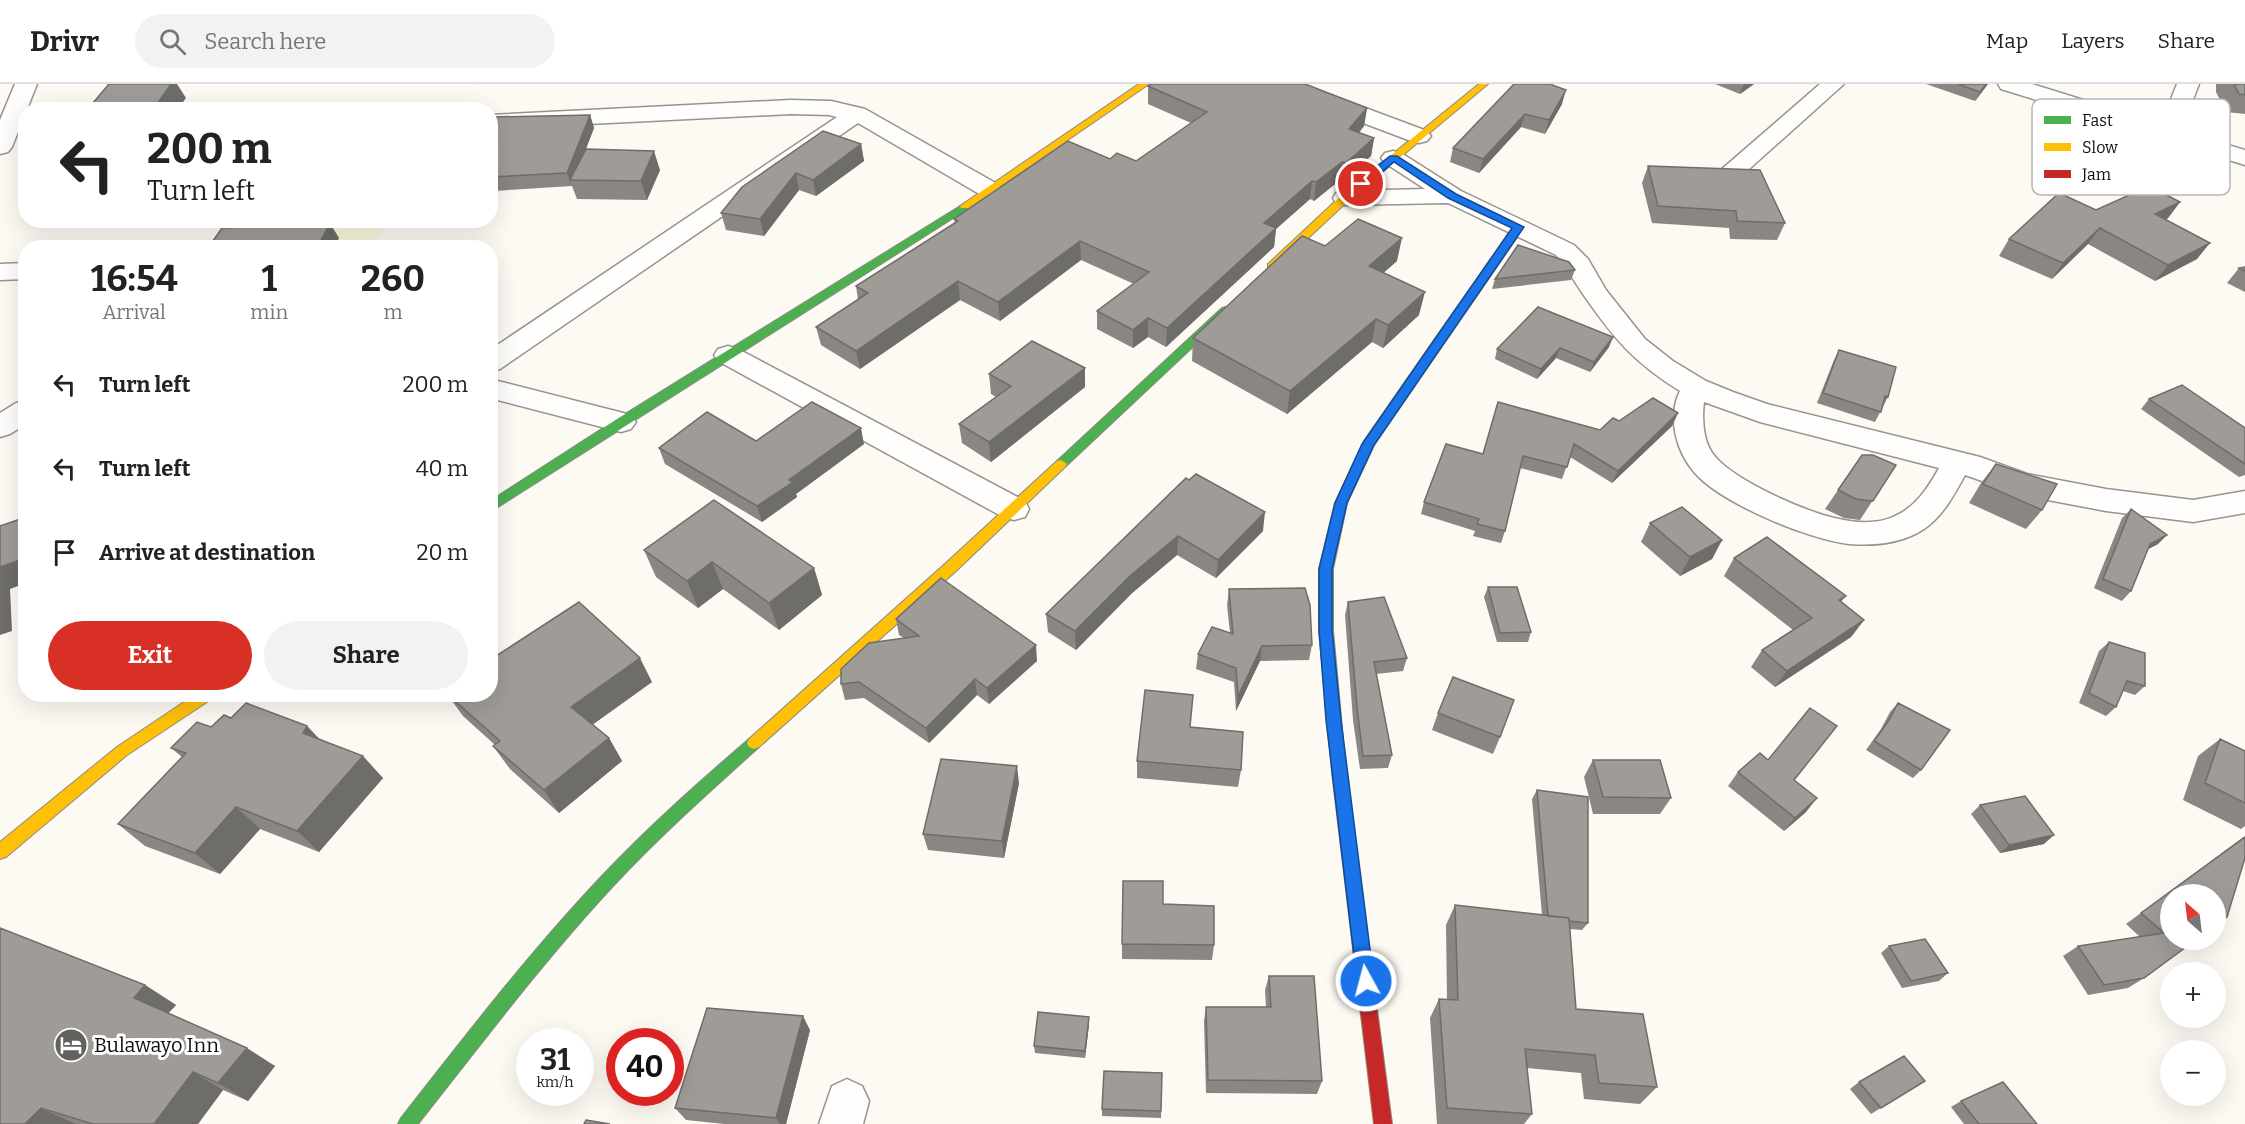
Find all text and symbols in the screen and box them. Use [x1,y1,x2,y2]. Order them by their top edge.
search box [135,14,555,68]
text: Drivr [30,25,99,58]
icon: search [156,25,189,58]
text: Search here [204,28,326,55]
text: Map [1986,28,2028,54]
text: Layers [2061,28,2125,54]
text: Share [2158,28,2215,54]
legend [2032,99,2230,195]
text: Fast [2082,111,2113,130]
text: 200 m [147,124,272,174]
icon: left [48,126,126,204]
text: Slow [2082,138,2118,157]
pin [1335,158,1386,209]
text: Jam [2081,165,2111,184]
icon: arrive [1344,167,1377,200]
text: Turn left [147,175,255,207]
text: 16:54 [91,257,178,301]
text: 1 [261,257,277,301]
text: 260 [361,257,425,301]
text: Arrival [102,300,166,324]
text: min [250,300,288,324]
text: m [383,300,403,324]
icon: left [48,368,81,401]
text: Turn left [99,371,191,398]
text: 200 m [402,371,468,398]
icon: left [48,452,81,485]
text: Turn left [99,455,191,482]
text: 40 m [416,455,468,482]
icon: arrive [48,536,81,569]
text: Arrive at destination [99,539,315,566]
text: 20 m [417,539,468,566]
button: Exit [48,621,252,690]
button: Share [264,621,468,690]
north arrow [2160,884,2226,950]
map controls [2160,884,2226,1106]
position arrow [1334,949,1398,1013]
button: + [2160,962,2226,1028]
hotel icon: Bulawayo Inn [53,1027,89,1063]
speed limit sign: 40 [606,1028,684,1106]
place label: Bulawayo Inn [94,1033,219,1057]
button: − [2160,1040,2226,1106]
text: 31 [540,1042,570,1078]
text: km/h [536,1073,574,1091]

